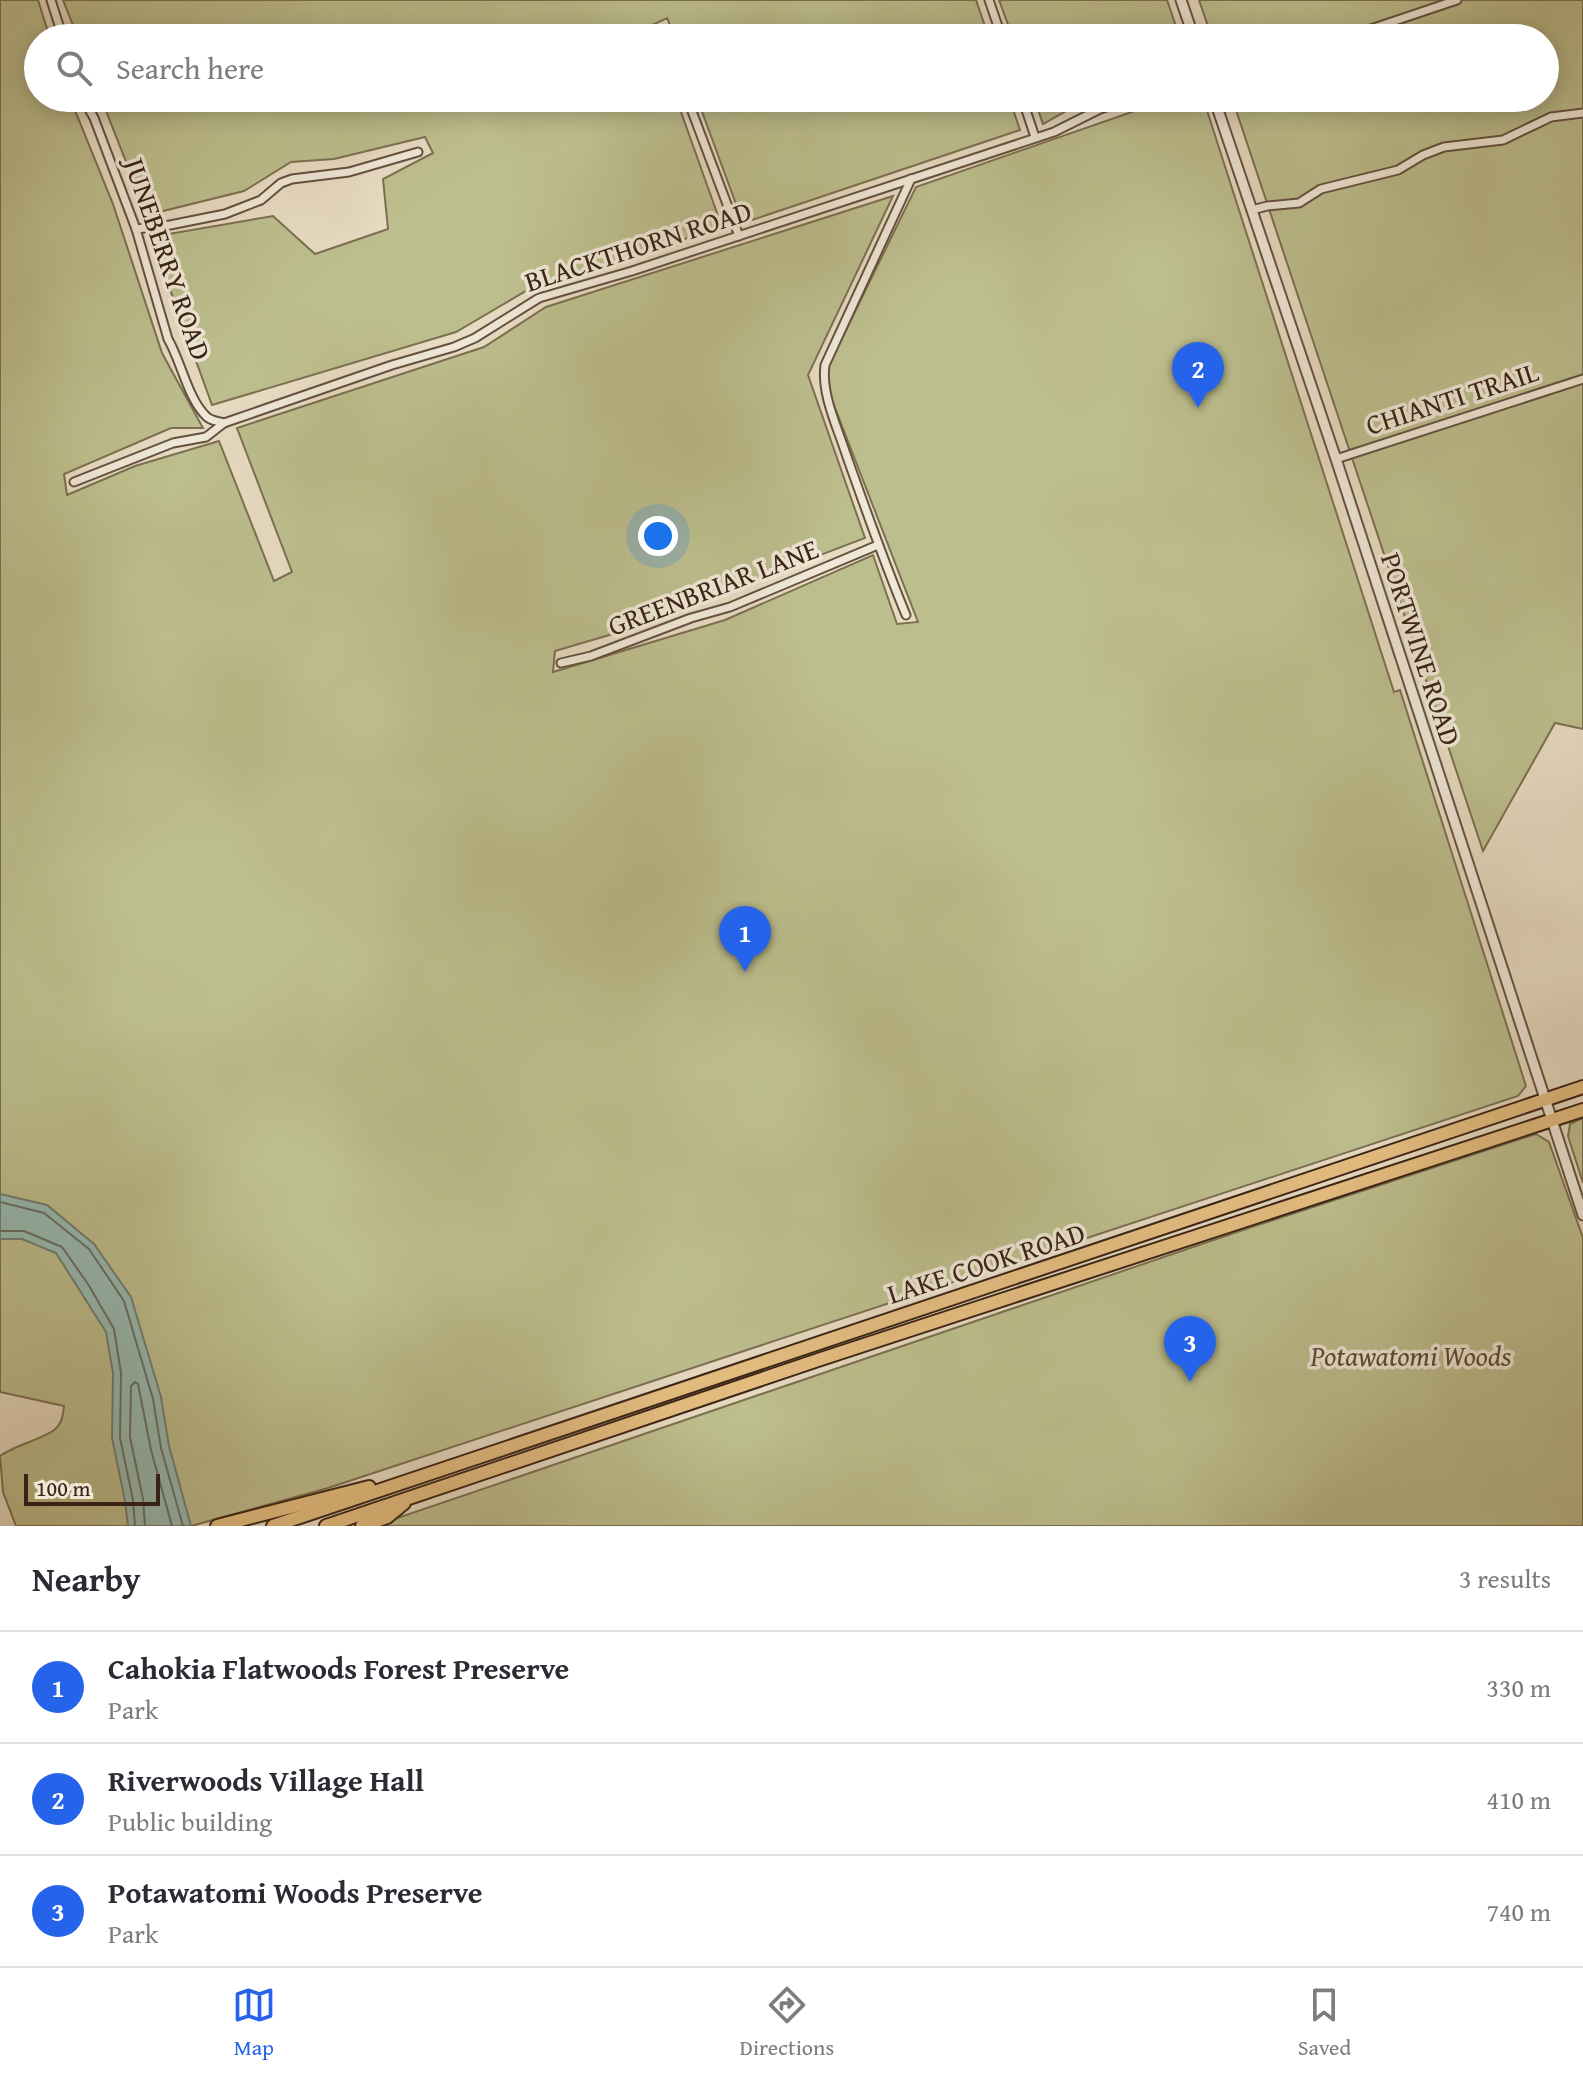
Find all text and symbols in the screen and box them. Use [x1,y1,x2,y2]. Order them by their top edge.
search box [24,24,1559,112]
icon: search [52,46,96,90]
text: Search here [116,46,264,90]
street label: JUNEBERRY ROAD [114,149,222,365]
street label: BLACKTHORN ROAD [519,190,756,301]
pin: 2 [1172,342,1224,408]
street label: CHIANTI TRAIL [1360,350,1544,445]
your location [638,516,678,556]
street label: GREENBRIAR LANE [602,528,824,645]
street label: PORTWINE ROAD [1371,547,1472,751]
pin: 1 [719,906,771,972]
street label: LAKE COOK ROAD [882,1211,1090,1314]
pin: 3 [1164,1316,1216,1382]
park label: Potawatomi Woods [1310,1335,1511,1376]
scale bar [24,1470,160,1506]
text: 100 m [36,1472,91,1504]
text: Nearby [32,1554,141,1603]
text: 3 results [1459,1559,1551,1598]
text: Cahokia Flatwoods Forest Preserve [108,1646,569,1690]
text: 1 [51,1668,65,1707]
text: 330 m [1486,1668,1551,1707]
text: Park [108,1690,158,1729]
text: Riverwoods Village Hall [108,1758,424,1802]
text: 2 [51,1780,65,1819]
text: 410 m [1486,1780,1551,1819]
text: Public building [108,1802,272,1841]
text: Potawatomi Woods Preserve [108,1870,482,1914]
text: 3 [51,1892,65,1931]
text: 740 m [1486,1892,1551,1931]
text: Park [108,1914,158,1953]
tab: Map [232,1983,276,2063]
tab: Directions [740,1983,834,2063]
tab: Saved [1298,1983,1351,2063]

